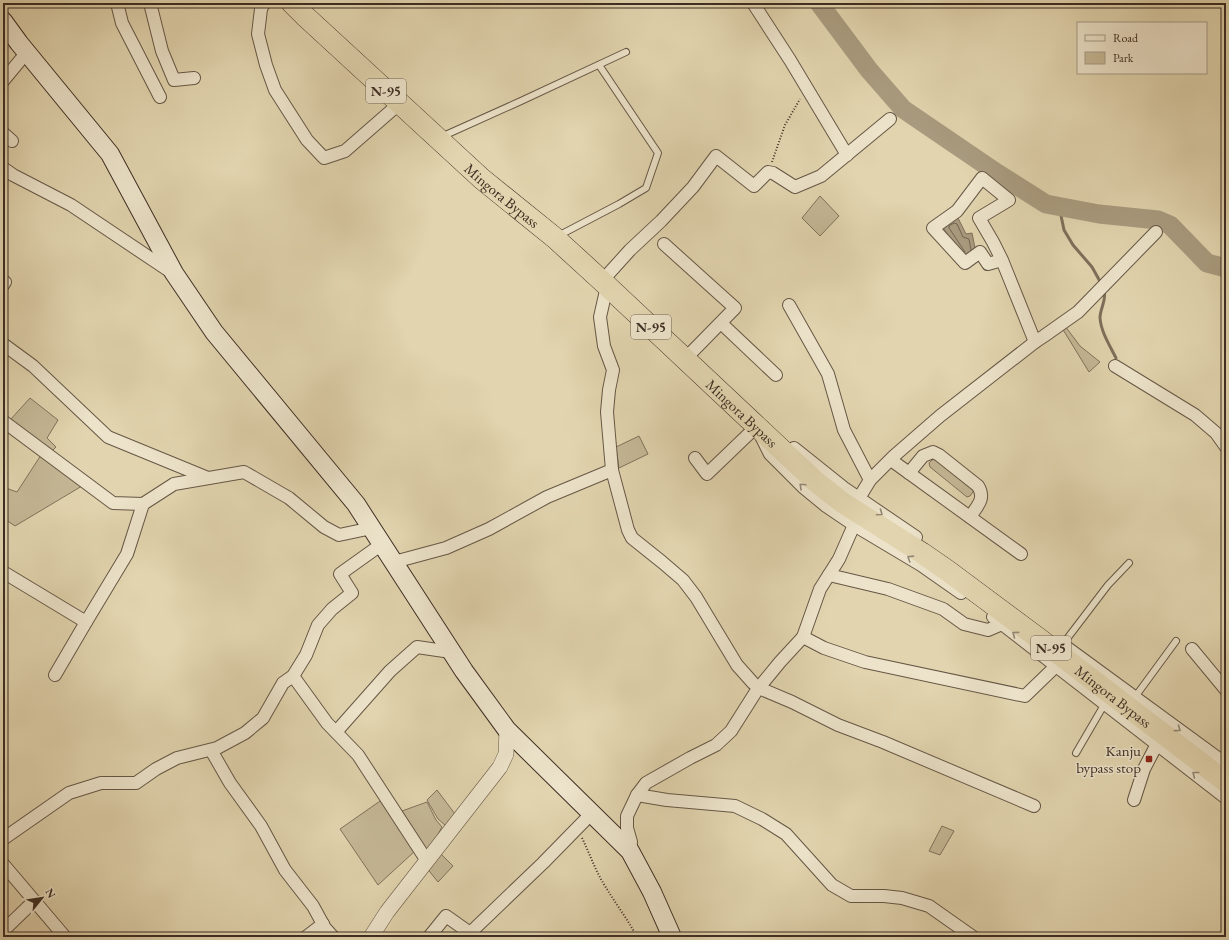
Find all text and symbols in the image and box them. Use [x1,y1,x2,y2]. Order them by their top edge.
legend [1077,22,1207,74]
text: Road [1113,30,1139,46]
text: Park [1113,50,1134,66]
road number: N-95 [366,79,406,103]
street label: Mingora Bypass [461,159,544,232]
road number: N-95 [631,315,671,339]
street label: Mingora Bypass [702,374,782,451]
one-way arrow [800,483,807,490]
one-way arrow [876,508,883,516]
one-way arrow [907,555,914,563]
one-way arrow [1013,632,1020,639]
road number: N-95 [1031,636,1071,660]
street label: Mingora Bypass [1071,661,1156,731]
one-way arrow [1173,724,1180,731]
place label: Kanju bypass stop [1076,741,1141,777]
marker: Kanju bypass stop [1144,754,1154,764]
one-way arrow [1193,772,1200,779]
north arrow [22,878,62,918]
text: N [42,886,59,900]

